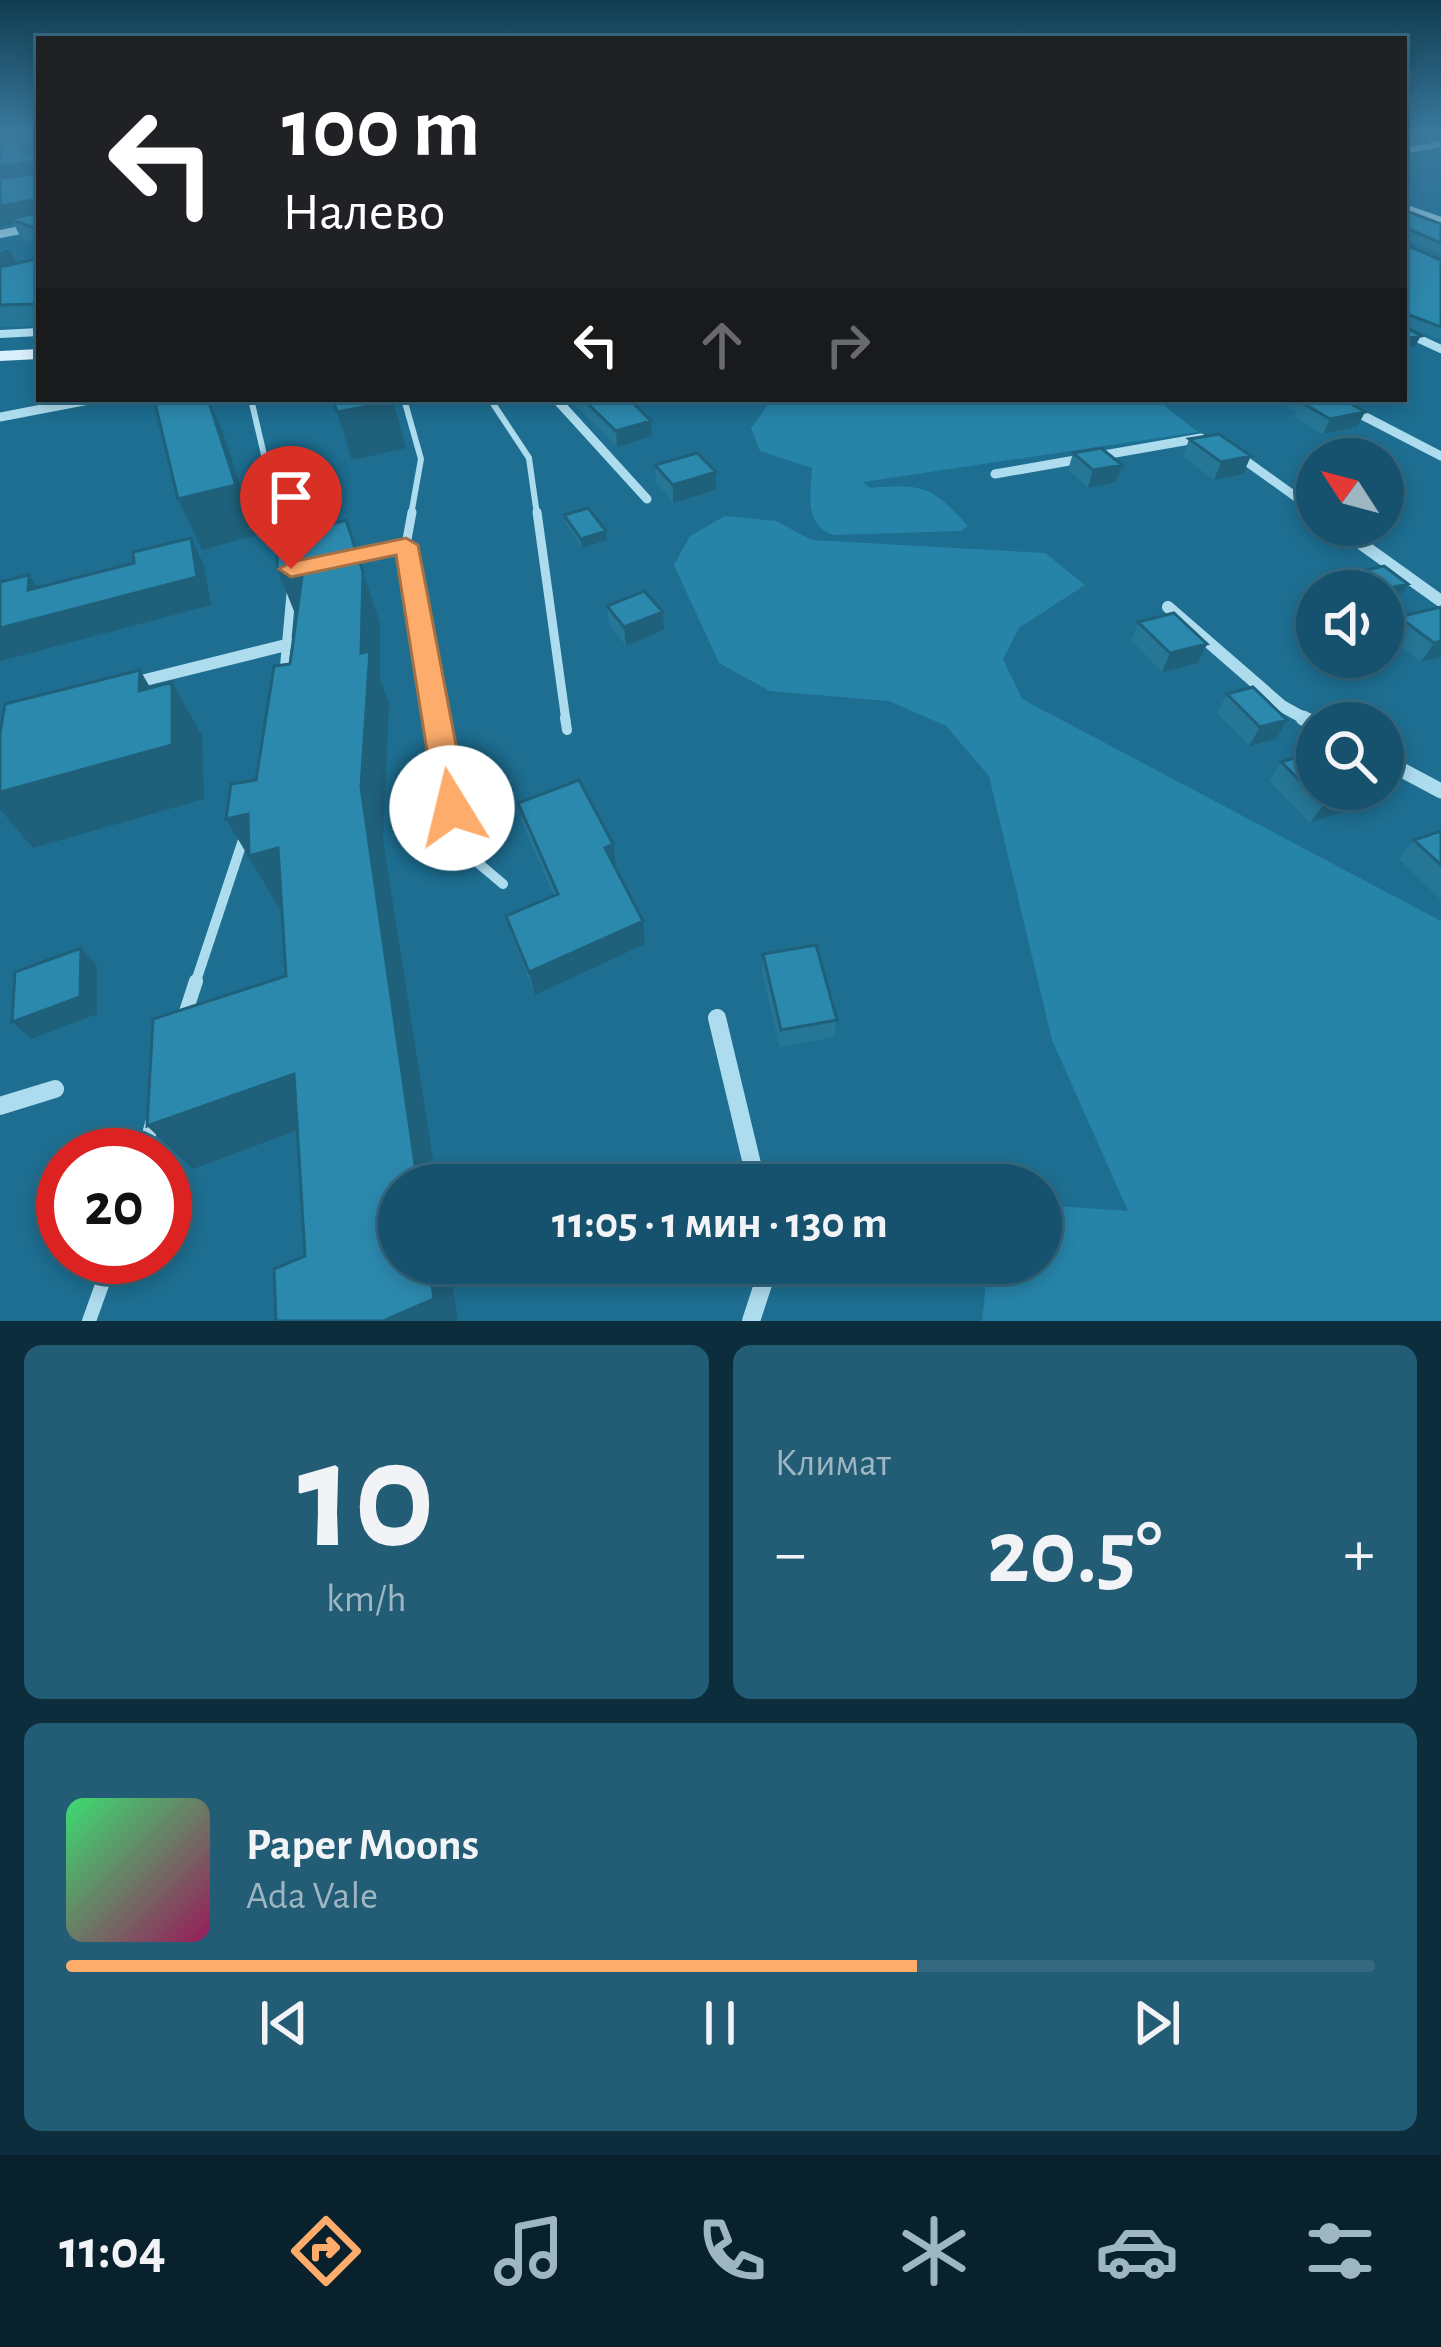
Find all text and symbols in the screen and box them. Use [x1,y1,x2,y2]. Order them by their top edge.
icon: left [84,84,240,240]
text: 100 m [282,88,480,172]
text: Налево [282,186,445,240]
icon: left [563,312,629,378]
icon: ahead [689,312,755,378]
icon: right [815,312,881,378]
north arrow [1296,438,1404,546]
map controls [1296,438,1404,810]
pin [240,446,342,569]
icon: arrive [258,464,324,530]
button: sound [1296,570,1404,678]
button: search [1296,702,1404,810]
position arrow [389,745,515,871]
speed limit sign: 20 [36,1128,192,1284]
text: 11:05 · 1 мин · 130 m [552,1201,888,1246]
text: 10 [298,1420,435,1576]
text: Климат [775,1444,891,1483]
text: 20.5° [987,1509,1162,1599]
text: − [775,1521,806,1587]
text: + [1343,1521,1375,1587]
text: km/h [326,1580,406,1619]
text: Paper Moons [246,1823,479,1868]
text: Ada Vale [246,1877,378,1916]
icon: previous [251,1990,317,2056]
icon: pause [687,1990,753,2056]
icon: next [1124,1990,1190,2056]
icon: directions [284,2209,368,2293]
icon: music [487,2209,571,2293]
icon: phone [690,2209,774,2293]
icon: climate [892,2209,976,2293]
icon: car [1095,2209,1179,2293]
icon: filters [1298,2209,1382,2293]
text: 11:04 [59,2224,166,2278]

